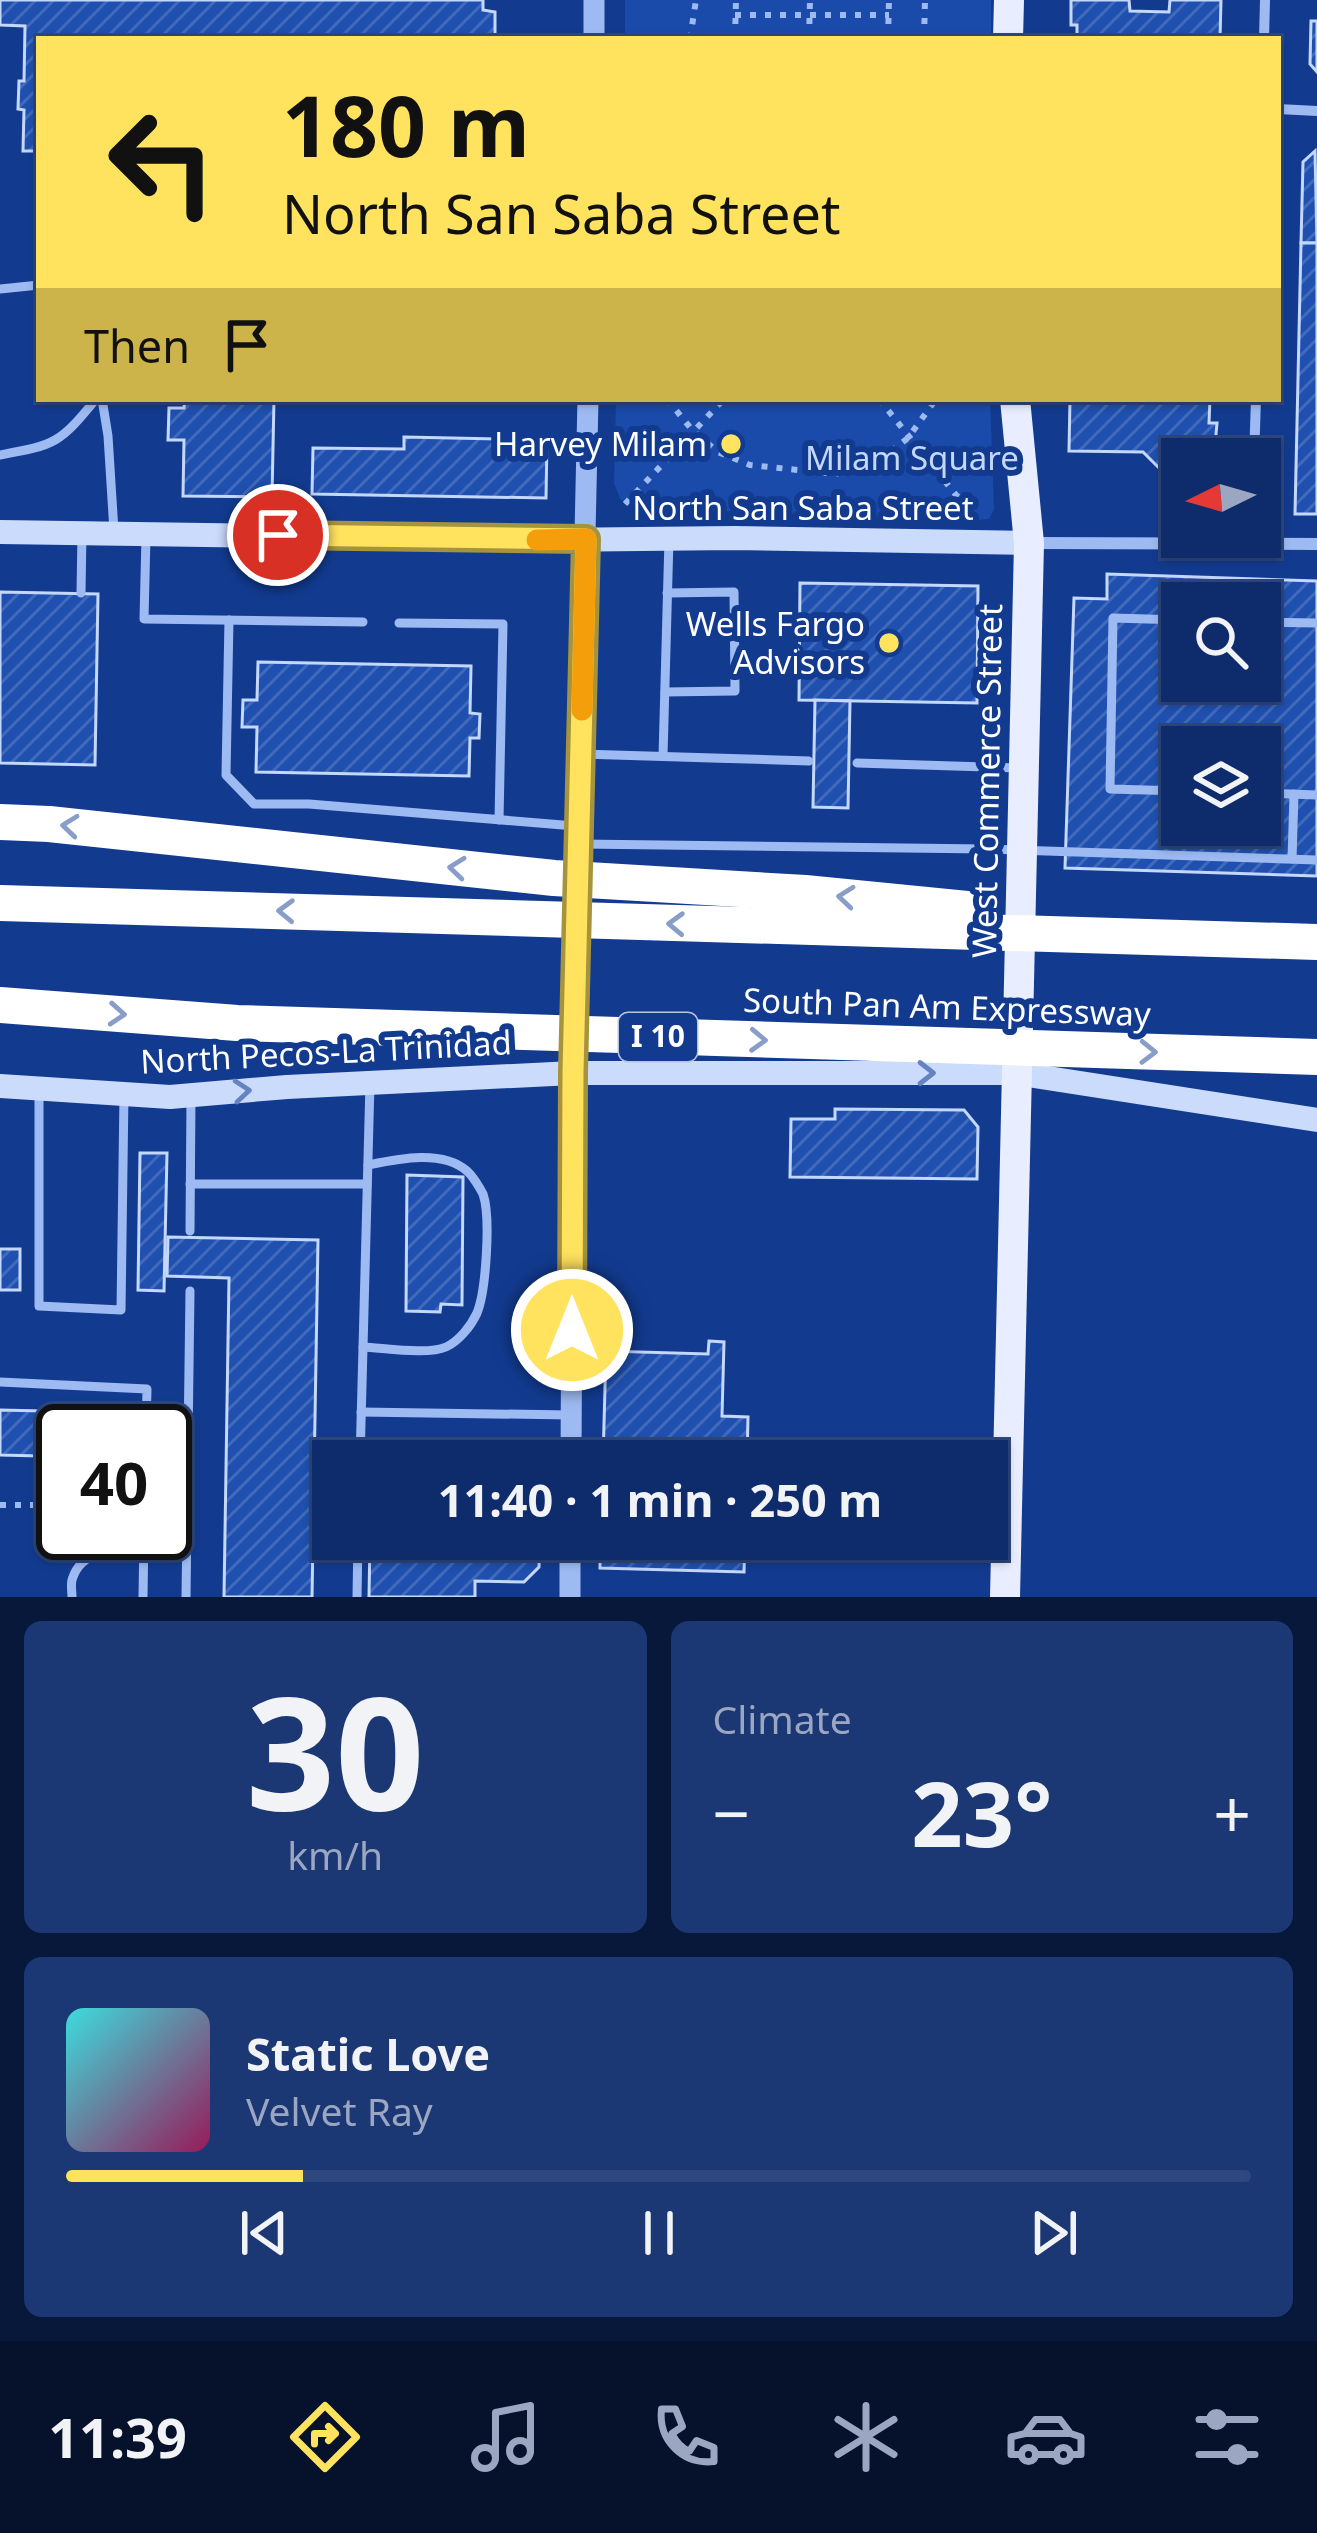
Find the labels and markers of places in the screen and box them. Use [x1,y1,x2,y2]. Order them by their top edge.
place label: Harvey Milam [494,421,707,466]
marker: Harvey Milam [718,431,744,457]
pin [227,484,329,586]
place label: Wells Fargo Advisors [686,601,865,684]
marker: Wells Fargo Advisors [876,630,902,656]

